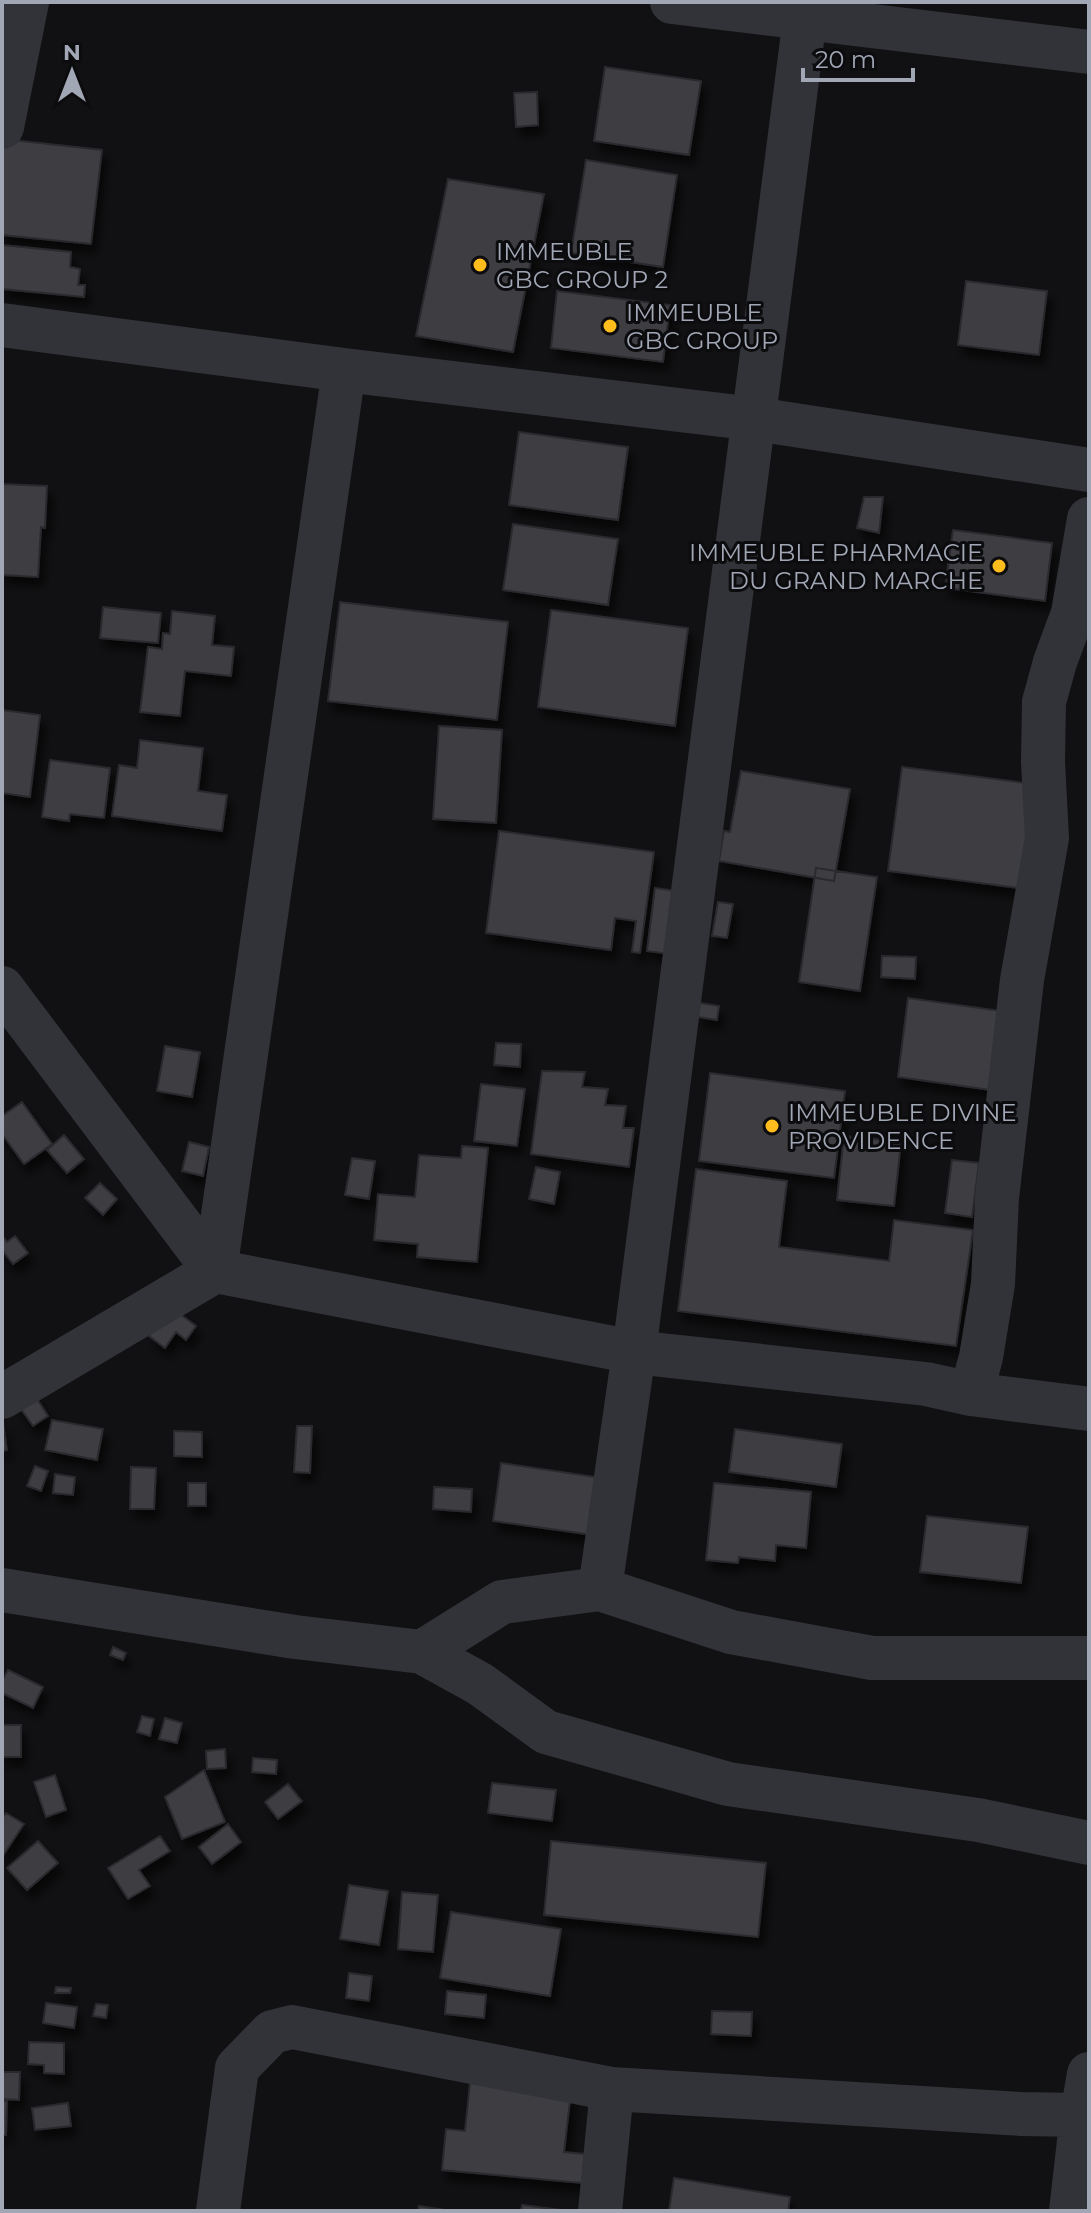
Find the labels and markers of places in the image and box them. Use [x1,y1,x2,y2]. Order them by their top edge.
place label: IMMEUBLE GBC GROUP 2 [496,237,668,294]
marker: IMMEUBLE GBC GROUP 2 [471,256,489,274]
place label: IMMEUBLE GBC GROUP [626,298,778,355]
marker: IMMEUBLE GBC GROUP [601,317,619,335]
place label: IMMEUBLE PHARMACIE DU GRAND MARCHE [689,538,983,595]
marker: IMMEUBLE PHARMACIE DU GRAND MARCHE [990,557,1008,575]
place label: IMMEUBLE DIVINE PROVIDENCE [788,1098,1017,1155]
marker: IMMEUBLE DIVINE PROVIDENCE [763,1117,781,1135]

